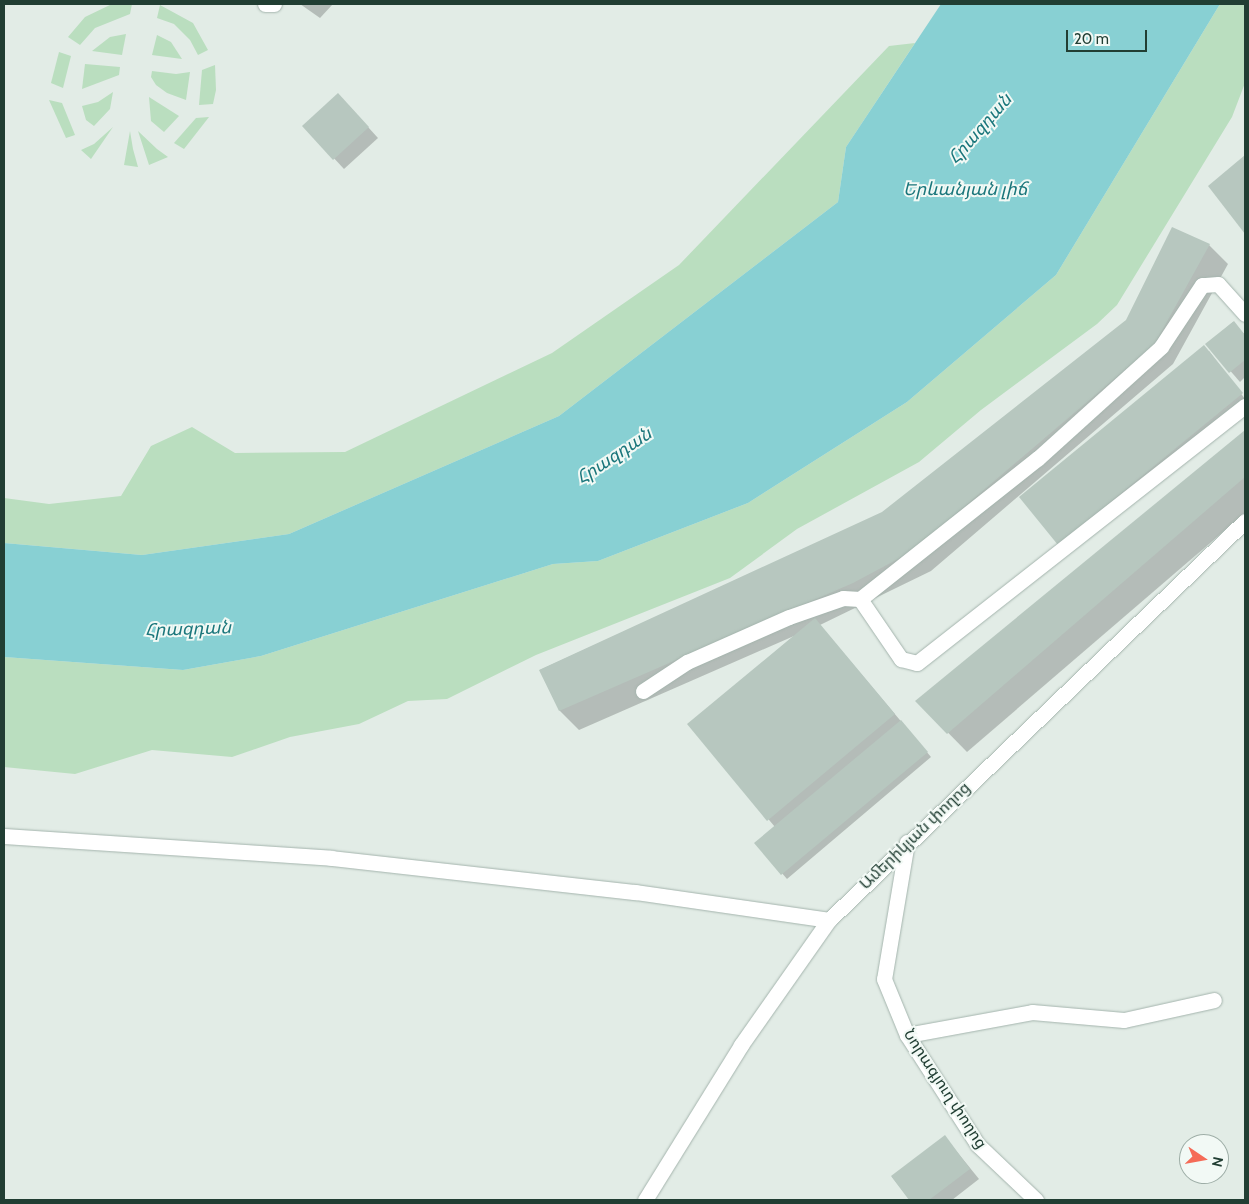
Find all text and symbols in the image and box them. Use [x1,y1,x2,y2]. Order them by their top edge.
scale bar [1069,20,1150,52]
text: 20 m [1074,30,1109,48]
water label: Հրազդան [944,89,1016,169]
water label: Երևանյան լիճ [903,178,1027,200]
water label: Հրազդան [572,423,656,489]
water label: Հրազդան [145,617,231,641]
street label: Ամերիկյան փողոց [856,778,974,894]
street label: Նորագյուղ փողոց [899,1026,991,1152]
north arrow [1179,1134,1229,1184]
text: N [1208,1155,1228,1169]

